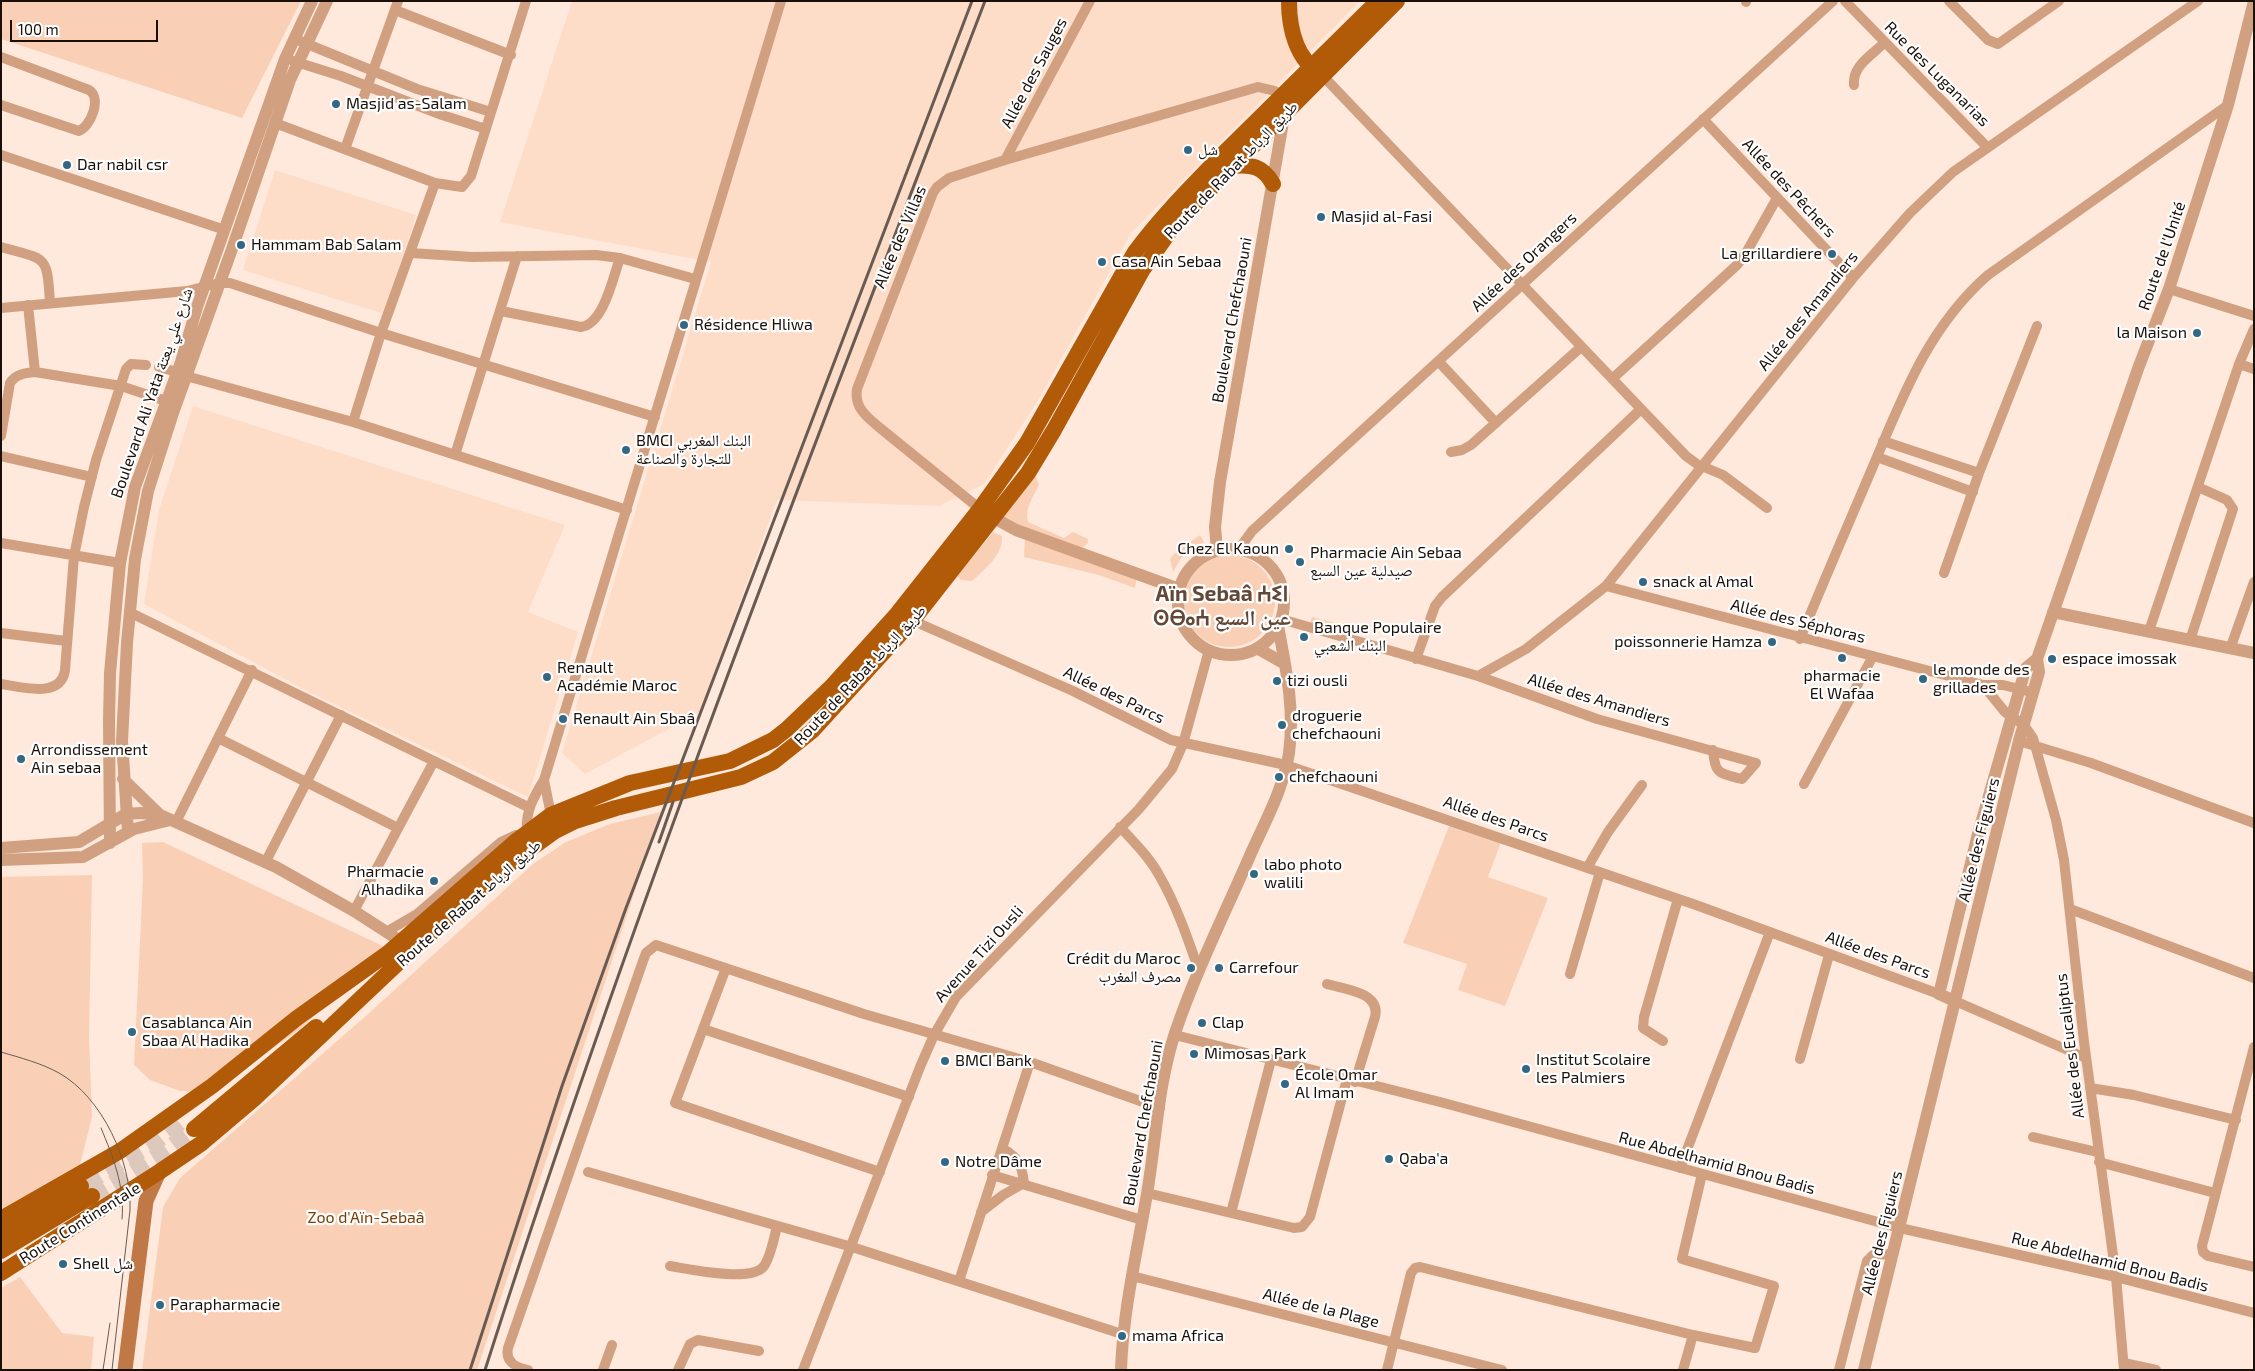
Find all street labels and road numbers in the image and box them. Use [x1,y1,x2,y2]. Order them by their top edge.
street label: Allée des Sauges [997,15,1071,131]
street label: Rue des Luganarias [1880,17,1994,131]
street label: Route de Rabat طريق الرباط [1160,97,1302,243]
street label: Allée des Pêchers [1738,135,1840,241]
street label: Allée des Villas [870,183,930,291]
street label: Route de l'Unité [2134,199,2190,313]
street label: Allée des Orangers [1467,208,1581,316]
street label: Boulevard Chefchaouni [1208,236,1256,404]
street label: Allée des Amandiers [1754,247,1862,375]
street label: Boulevard Ali Yata شارع علي يعتة [107,285,197,501]
street label: Allée des Séphoras [1729,595,1867,647]
street label: Route de Rabat طريق الرباط [790,601,930,749]
street label: Allée des Parcs [1060,662,1168,728]
street label: Allée des Amandiers [1525,669,1673,731]
street label: Allée des Figuiers [1954,776,2004,904]
street label: Allée des Parcs [1441,792,1551,846]
street label: Route de Rabat طريق الرباط [393,835,545,971]
street label: Avenue Tizi Ousli [931,902,1027,1006]
street label: Allée des Parcs [1823,927,1933,983]
street label: Allée des Eucaliptus [2052,973,2088,1119]
street label: Boulevard Chefchaouni [1119,1039,1167,1207]
street label: Rue Abdelhamid Bnou Badis [1617,1128,1817,1198]
street label: Allée des Figuiers [1857,1169,1907,1297]
street label: Route Continentale [16,1178,144,1268]
street label: Rue Abdelhamid Bnou Badis [2009,1228,2211,1296]
street label: Allée de la Plage [1261,1284,1381,1332]

